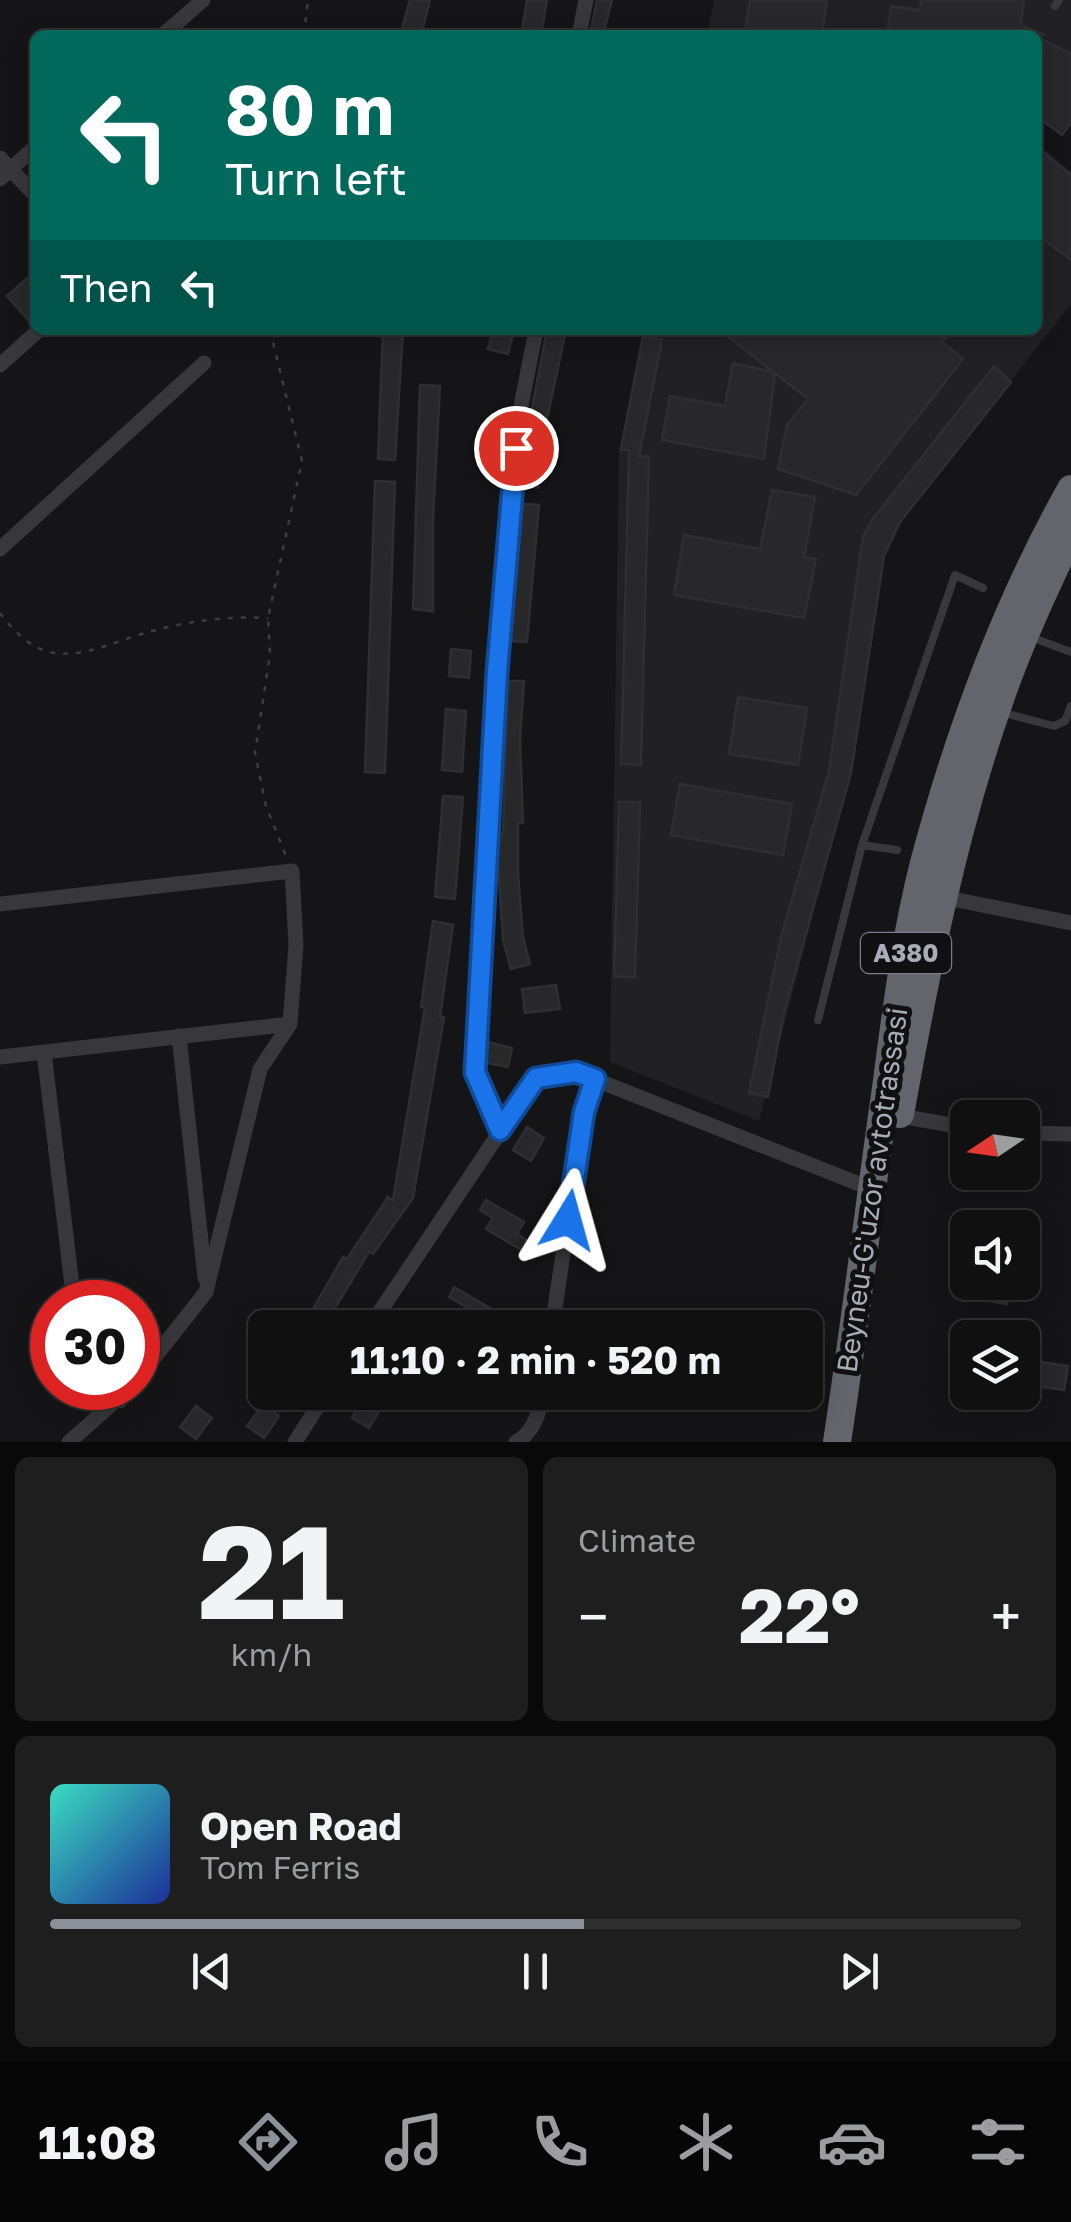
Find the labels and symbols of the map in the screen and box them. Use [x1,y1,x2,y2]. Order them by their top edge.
pin [474,406,559,491]
road number: A380 [861,933,951,973]
street label: Beyneu-G'uzor avtotrassasi [830,1005,913,1375]
north arrow [950,1100,1040,1190]
position arrow [516,1168,620,1272]
speed limit sign: 30 [30,1280,160,1410]

